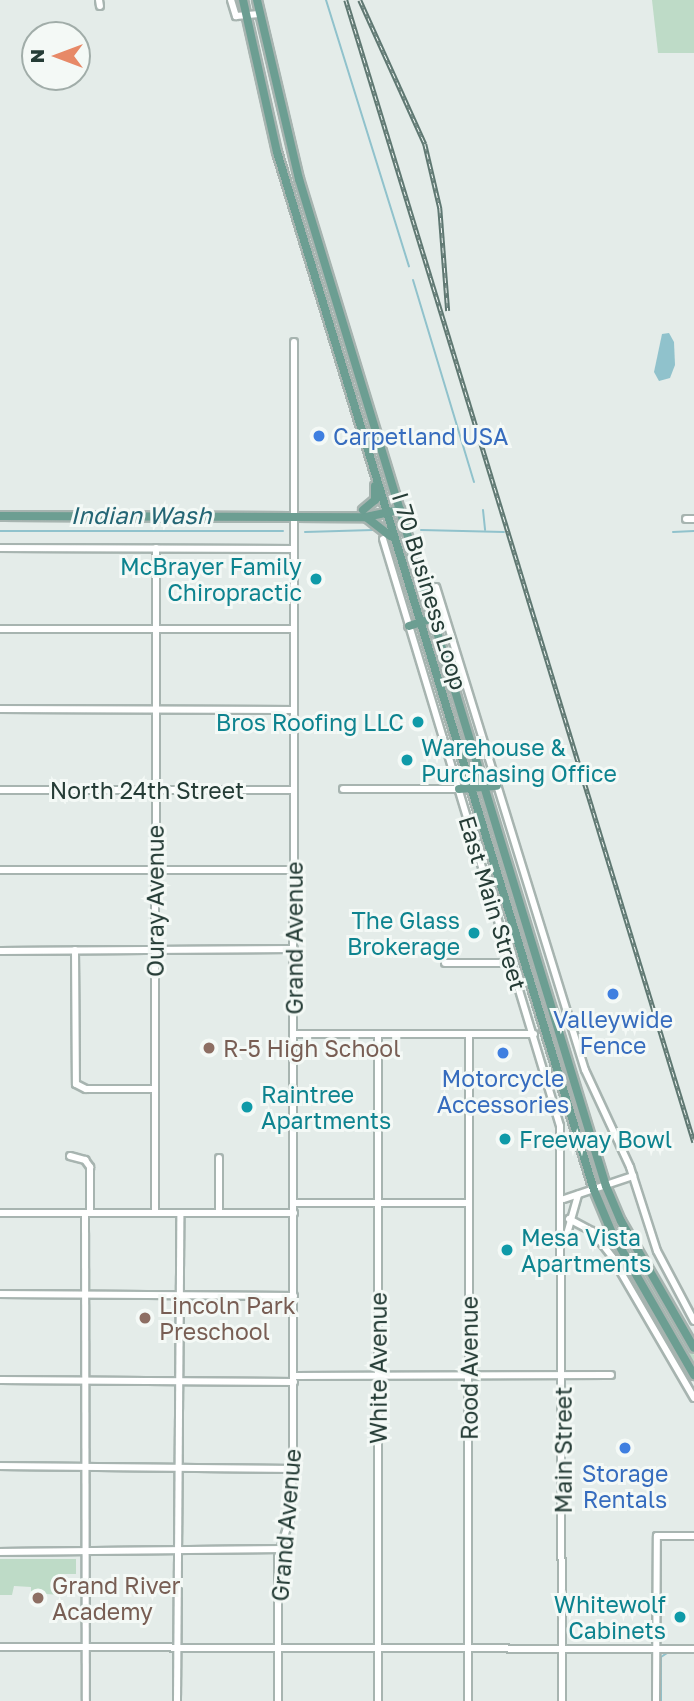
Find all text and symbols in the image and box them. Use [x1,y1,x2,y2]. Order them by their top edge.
north arrow [21,21,91,91]
text: N [25,49,48,63]
place label: Carpetland USA [333,422,508,450]
marker: Carpetland USA [311,428,327,444]
street label: I 70 Business Loop [387,489,473,693]
water label: Indian Wash [71,501,211,529]
place label: McBrayer Family Chiropractic [120,552,302,606]
marker: McBrayer Family Chiropractic [308,571,324,587]
place label: Bros Roofing LLC [216,708,404,736]
marker: Bros Roofing LLC [410,714,426,730]
place label: Warehouse & Purchasing Office [421,733,617,787]
marker: Warehouse & Purchasing Office [399,752,415,768]
street label: North 24th Street [50,776,244,804]
street label: East Main Street [453,812,533,994]
street label: Ouray Avenue [141,825,169,977]
street label: Grand Avenue [280,861,308,1015]
place label: The Glass Brokerage [347,906,460,960]
marker: The Glass Brokerage [466,925,482,941]
marker: Valleywide Fence [605,986,621,1002]
place label: Valleywide Fence [553,1005,673,1059]
place label: R-5 High School [223,1034,401,1062]
marker: R-5 High School [201,1040,217,1056]
marker: Motorcycle Accessories [495,1045,511,1061]
place label: Motorcycle Accessories [437,1064,569,1118]
place label: Raintree Apartments [261,1080,391,1134]
marker: Raintree Apartments [239,1099,255,1115]
place label: Freeway Bowl [519,1125,672,1153]
marker: Freeway Bowl [497,1131,513,1147]
place label: Mesa Vista Apartments [521,1223,651,1277]
marker: Mesa Vista Apartments [499,1242,515,1258]
place label: Lincoln Park Preschool [159,1291,296,1345]
street label: White Avenue [364,1292,392,1444]
street label: Rood Avenue [455,1296,483,1440]
marker: Lincoln Park Preschool [137,1310,153,1326]
street label: Main Street [549,1387,577,1513]
marker: Storage Rentals [617,1440,633,1456]
street label: Grand Avenue [266,1447,306,1603]
place label: Storage Rentals [582,1459,668,1513]
place label: Grand River Academy [52,1571,181,1625]
marker: Grand River Academy [30,1590,46,1606]
place label: Whitewolf Cabinets [554,1590,666,1644]
marker: Whitewolf Cabinets [672,1609,688,1625]

